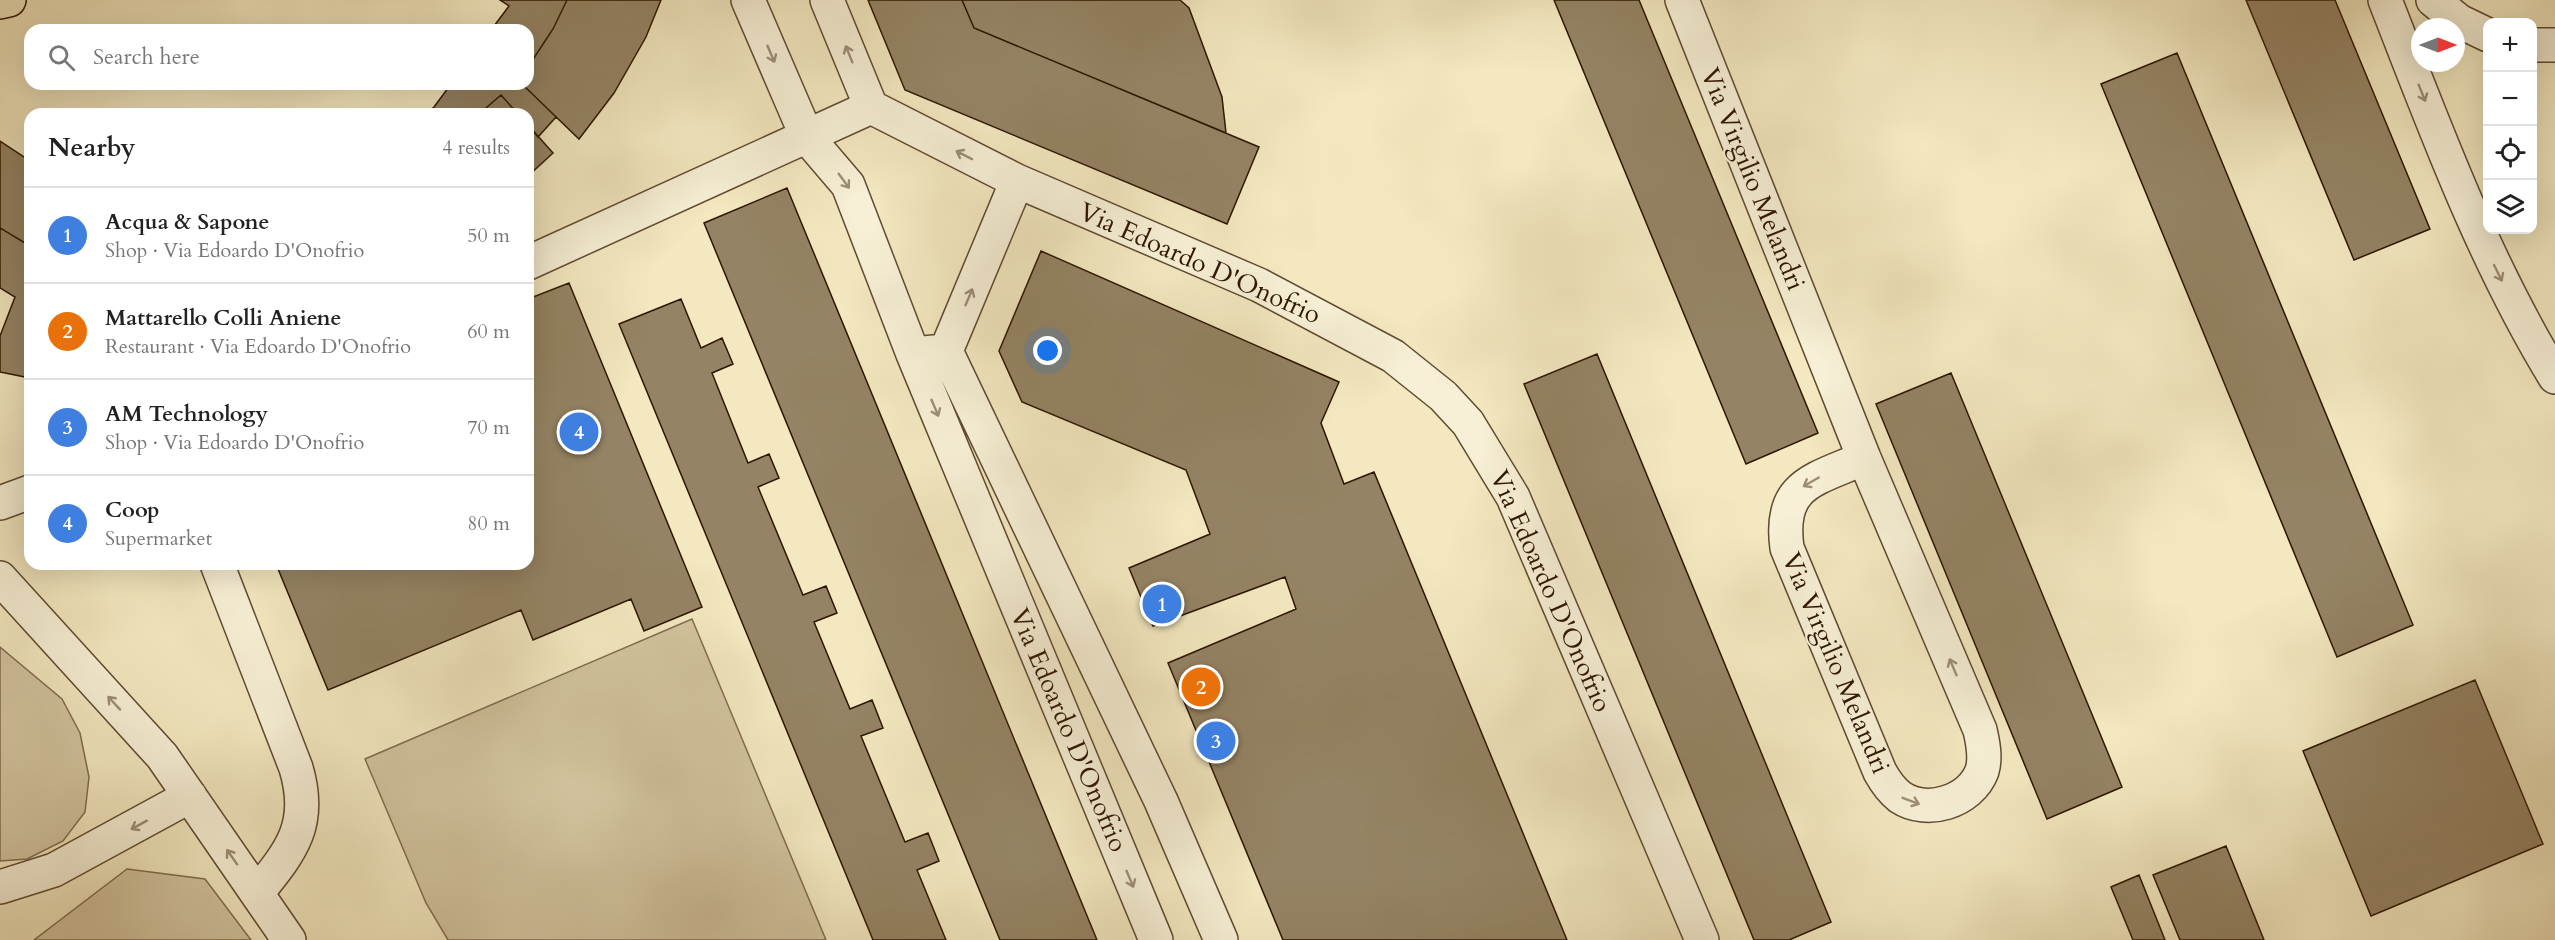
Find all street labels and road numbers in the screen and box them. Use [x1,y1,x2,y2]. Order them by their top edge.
street label: Via Virgilio Melandri [1692,63,1814,295]
street label: Via Edoardo D'Onofrio [1074,194,1326,332]
street label: Via Edoardo D'Onofrio [1482,465,1620,717]
street label: Via Virgilio Melandri [1774,547,1898,779]
street label: Via Edoardo D'Onofrio [1002,603,1136,857]

